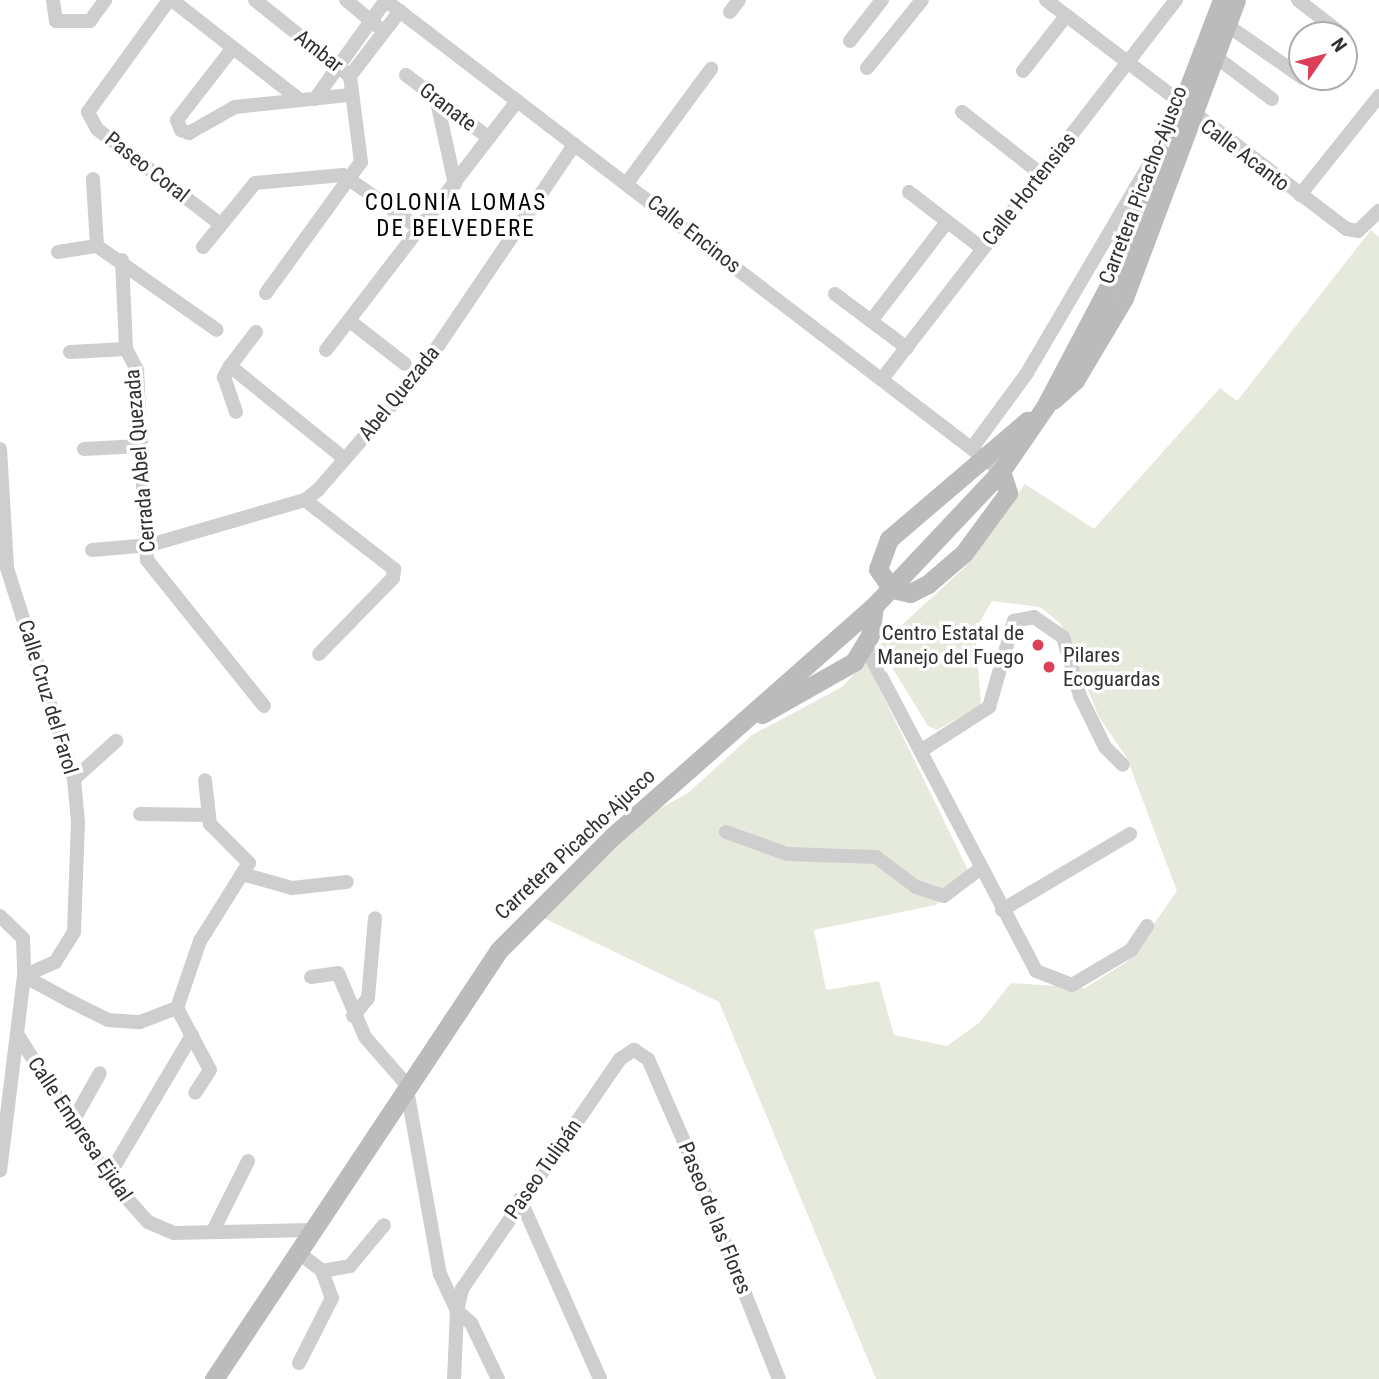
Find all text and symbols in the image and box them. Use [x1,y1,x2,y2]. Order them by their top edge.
north arrow [1288,21,1358,91]
street label: Ambar [290,24,348,78]
text: N [1326,33,1352,56]
street label: Granate [415,77,481,137]
street label: Carretera Picacho-Ajusco [1094,82,1192,288]
street label: Calle Acanto [1196,113,1294,197]
street label: Paseo Coral [100,126,194,208]
street label: Calle Hortensias [977,127,1081,251]
district label: COLONIA LOMAS DE BELVEDERE [366,189,546,243]
street label: Calle Encinos [642,190,746,278]
street label: Abel Quezada [353,341,445,445]
street label: Cerrada Abel Quezada [119,368,161,554]
street label: Calle Cruz del Farol [13,617,83,777]
place label: Centro Estatal de Manejo del Fuego [877,620,1024,670]
marker: Centro Estatal de Manejo del Fuego [1030,637,1046,653]
place label: Pilares Ecoguardas [1063,642,1160,692]
marker: Pilares Ecoguardas [1041,659,1057,675]
street label: Carretera Picacho-Ajusco [490,763,660,925]
street label: Calle Empresa Ejidal [22,1052,138,1206]
street label: Paseo Tulipán [499,1114,587,1224]
street label: Paseo de las Flores [673,1138,757,1298]

